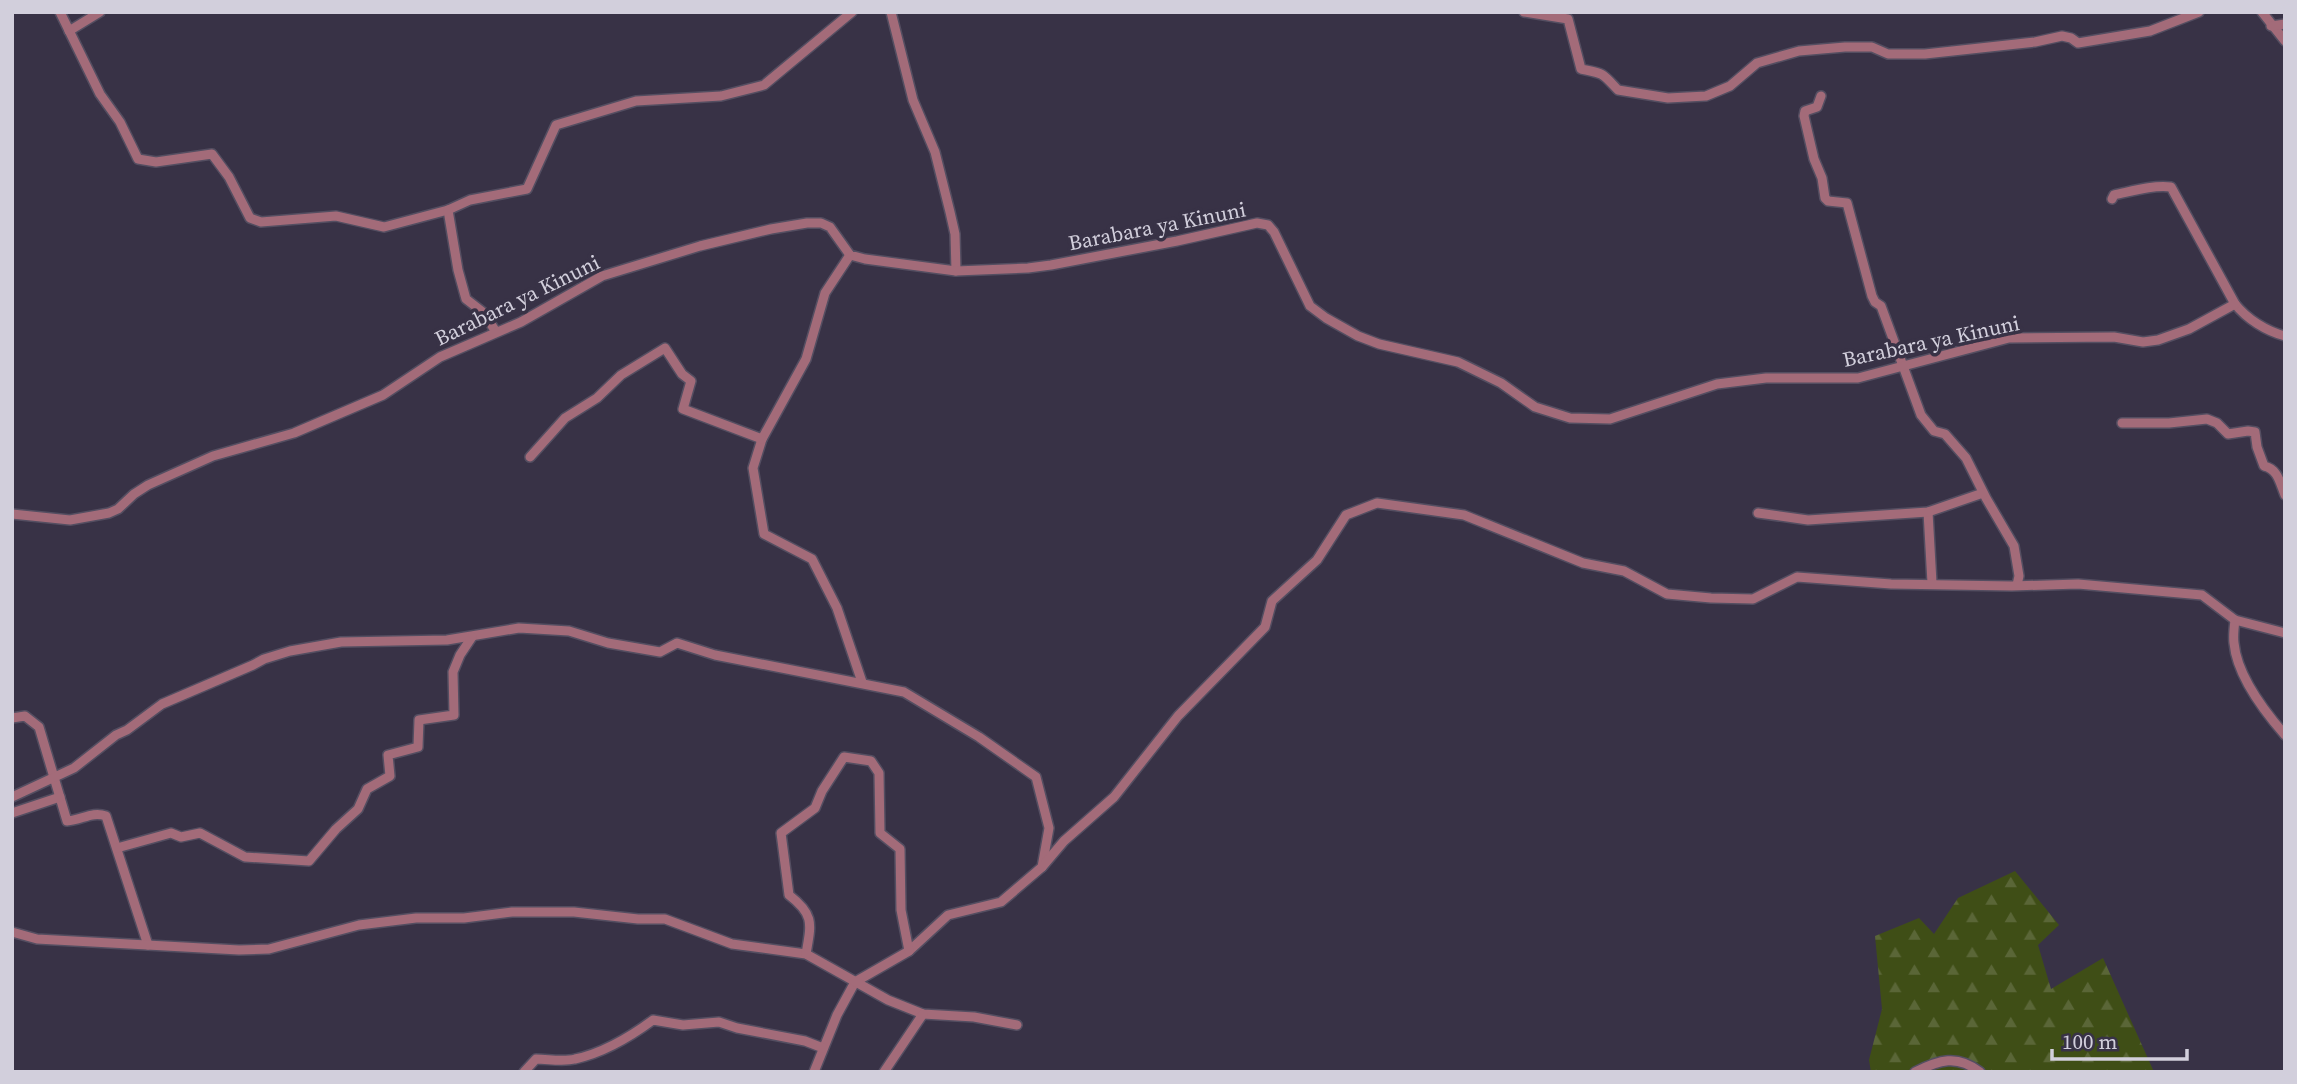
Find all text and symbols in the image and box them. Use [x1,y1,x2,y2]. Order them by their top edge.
street label: Barabara ya Kinuni [1066,195,1248,257]
street label: Barabara ya Kinuni [430,247,604,353]
street label: Barabara ya Kinuni [1840,308,2022,374]
scale bar [2052,1018,2187,1062]
text: 100 m [2062,1027,2117,1056]

